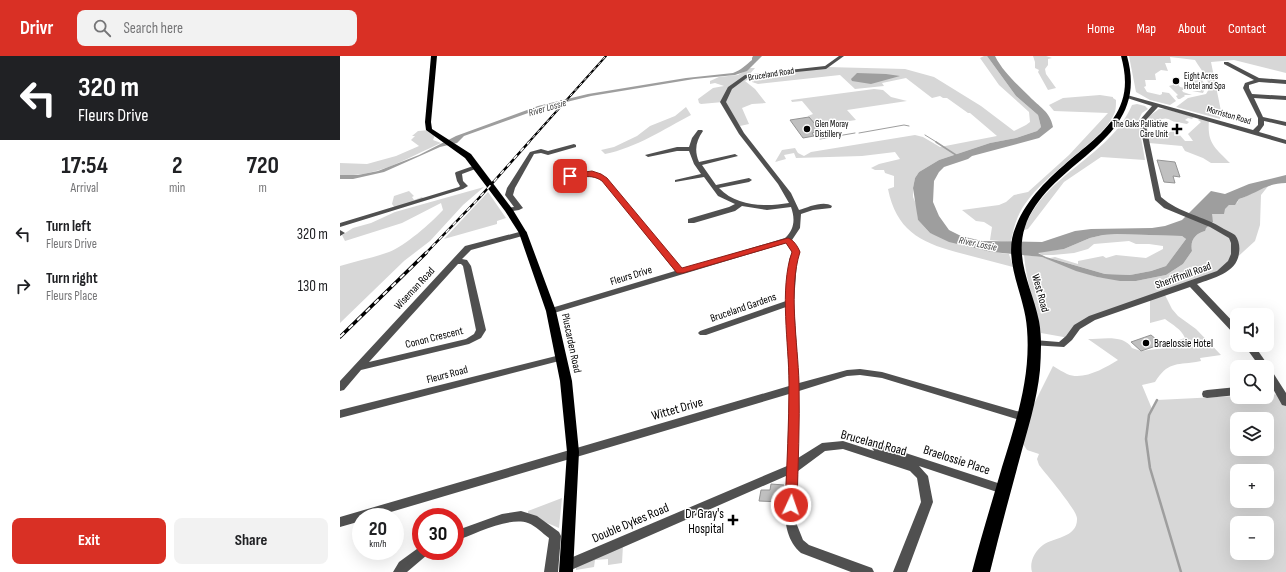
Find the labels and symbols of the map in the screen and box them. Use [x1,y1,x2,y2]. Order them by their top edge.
street label: Bruceland Road [747,65,795,84]
place label: Eight Acres Hotel and Spa [1184,71,1225,92]
marker: Eight Acres Hotel and Spa [1171,76,1181,86]
water label: River Lossie [527,97,568,119]
street label: Morriston Road [1205,104,1253,127]
place label: Glen Moray Distillery [815,119,849,140]
place label: The Oaks Palliative Care Unit [1112,119,1168,140]
marker: The Oaks Palliative Care Unit [1171,123,1183,135]
marker: Glen Moray Distillery [802,124,812,134]
pin [553,159,587,193]
water label: River Lossie [958,234,998,254]
street label: Sheriffmill Road [1153,259,1213,292]
street label: Fleurs Drive [609,263,654,288]
street label: Wiseman Road [391,264,438,312]
street label: West Road [1029,273,1052,314]
street label: Bruceland Gardens [708,290,778,325]
street label: Pluscarden Road [559,312,584,374]
street label: Conon Crescent [404,324,465,351]
place label: Braelossie Hotel [1154,337,1213,350]
marker: Braelossie Hotel [1141,338,1151,348]
street label: Fleurs Road [425,363,470,386]
street label: Wittet Drive [650,394,705,424]
street label: Bruceland Road [839,427,908,459]
street label: Braelossie Place [921,442,992,478]
position arrow [770,484,812,526]
street label: Double Dykes Road [589,500,671,546]
place label: Dr Gray's Hospital [685,506,724,537]
speed limit sign: 30 [412,508,464,560]
marker: Dr Gray's Hospital [727,514,739,526]

